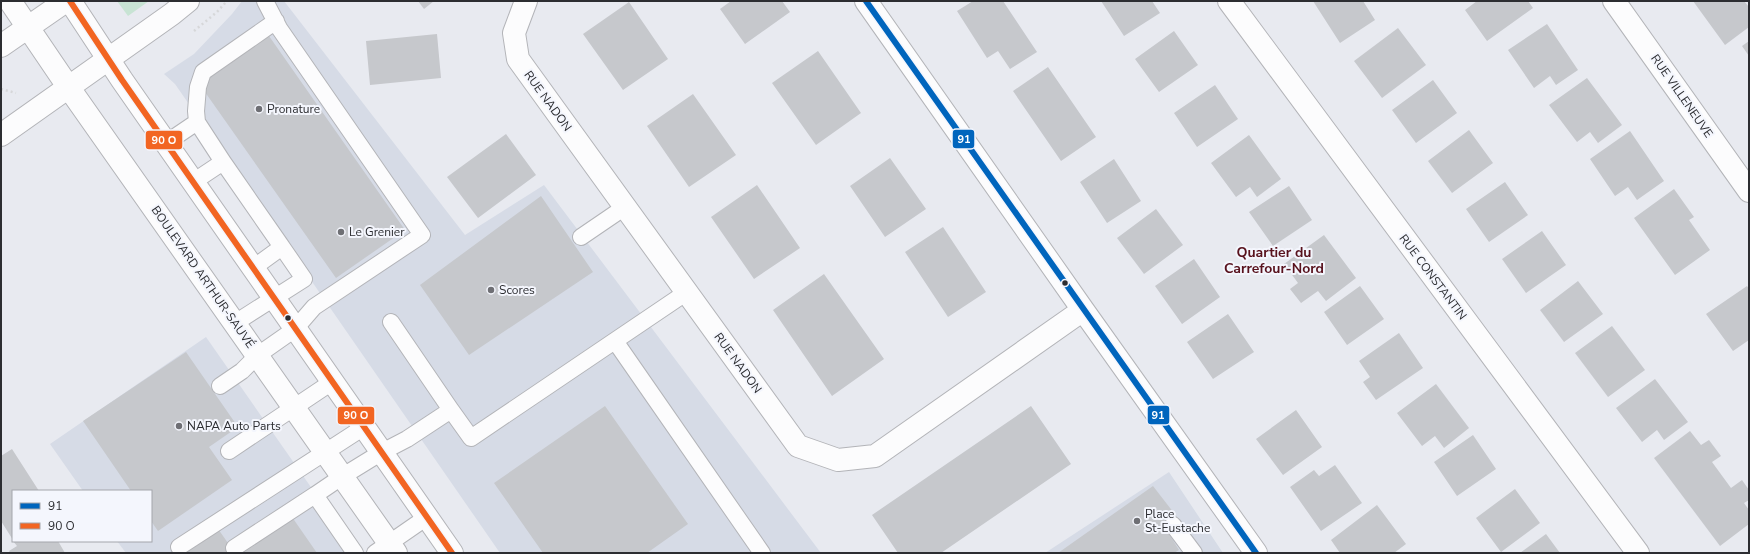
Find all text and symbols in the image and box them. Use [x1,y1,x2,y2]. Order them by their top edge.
street label: RUE VILLENEUVE [1647,51,1717,141]
street label: RUE NADON [521,67,575,135]
place label: Pronature [267,101,320,117]
marker: Pronature [254,104,264,114]
line badge: 91 [952,129,975,149]
line badge: 90 O [145,130,183,150]
text: 91 [957,132,971,147]
text: 90 O [152,133,177,148]
street label: BOULEVARD ARTHUR-SAUVÉ [148,203,258,351]
place label: Le Grenier [349,224,405,240]
marker: Le Grenier [336,227,346,237]
street label: RUE CONSTANTIN [1396,231,1470,323]
district label: Quartier du Carrefour-Nord [1224,243,1324,278]
unlabelled marker [1060,278,1070,288]
place label: Scores [499,282,535,298]
marker: Scores [486,285,496,295]
unlabelled marker [283,313,293,323]
street label: RUE NADON [711,329,765,397]
line badge: 91 [1147,405,1170,425]
line badge: 90 O [337,406,375,425]
text: 90 O [344,408,369,423]
text: 91 [1151,408,1165,423]
place label: NAPA Auto Parts [187,418,281,434]
marker: NAPA Auto Parts [174,421,184,431]
legend [12,490,152,542]
text: 91 [48,498,62,514]
place label: Place St-Eustache [1145,506,1210,536]
marker: Place St-Eustache [1132,516,1142,526]
text: 90 O [48,518,75,534]

